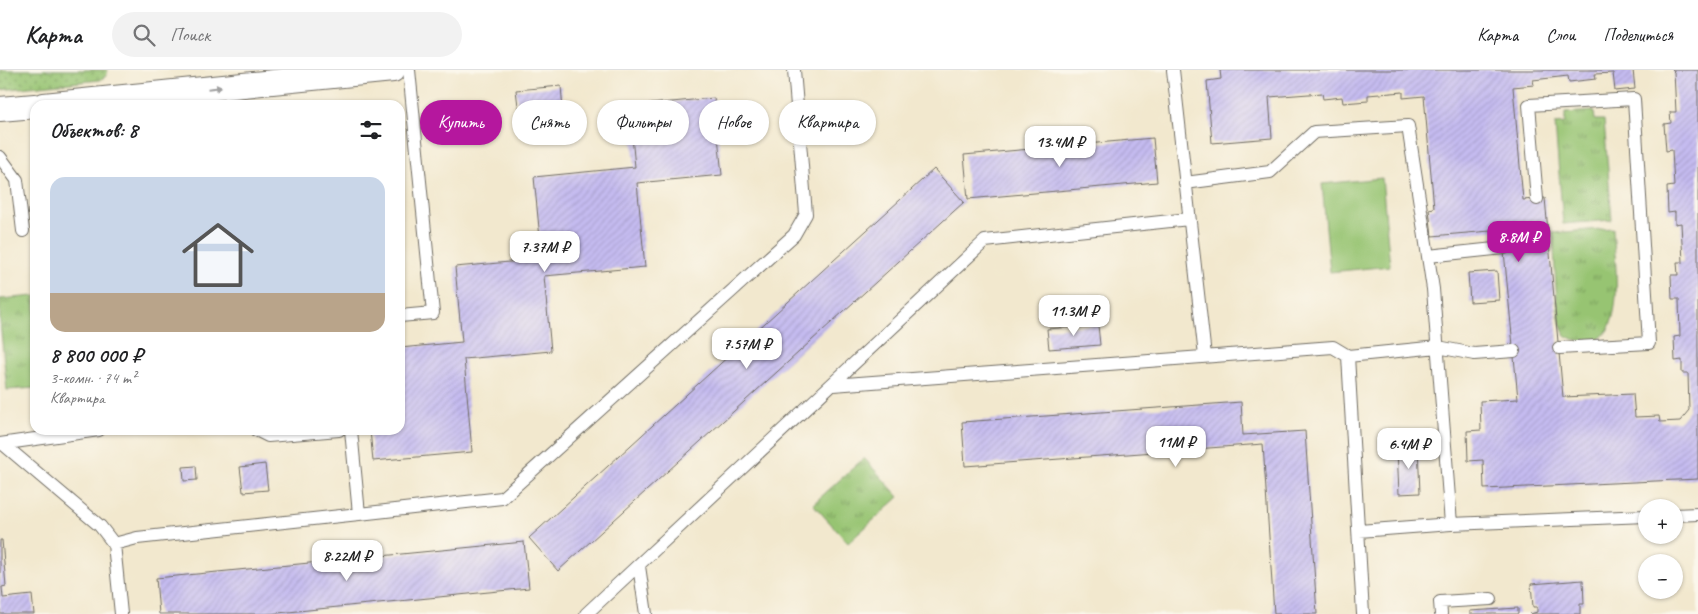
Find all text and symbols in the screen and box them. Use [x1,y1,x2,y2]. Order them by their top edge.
search box [112,12,462,57]
text: Карта [25,20,82,50]
icon: search [130,21,158,49]
text: Поиск [170,23,210,47]
text: Карта [1477,24,1518,46]
text: Слои [1546,24,1575,46]
text: Поделиться [1603,24,1673,46]
one-way arrow [207,84,223,92]
chip: Купить [420,100,502,145]
chip: Снять [512,100,587,145]
chip: Фильтры [597,100,689,145]
chip: Новое [699,100,769,145]
chip: Квартира [779,100,876,145]
icon: filters [357,116,385,144]
text: Объектов: 8 [50,117,138,143]
pin: 13.4M ₽ [1014,126,1106,168]
text: 13.4M ₽ [1036,132,1084,152]
icon: home [173,210,263,300]
pin: 8.8M ₽ [1478,220,1560,263]
text: 8.8M ₽ [1498,227,1540,247]
pin: 7.37M ₽ [499,230,591,273]
text: 7.37M ₽ [521,237,569,257]
pin: 11.3M ₽ [1028,294,1120,337]
text: 11.3M ₽ [1050,301,1098,321]
pin: 7.57M ₽ [701,328,793,370]
text: 7.57M ₽ [723,334,771,354]
text: 8 800 000 ₽ [50,342,142,368]
text: 3-комн. · 74 m² [50,368,136,388]
text: Квартира [50,388,105,408]
pin: 11M ₽ [1141,426,1211,468]
pin: 6.4M ₽ [1368,428,1450,470]
text: 11M ₽ [1157,432,1195,452]
text: 6.4M ₽ [1388,434,1430,454]
map controls [1638,499,1683,599]
button: + [1638,499,1683,544]
pin: 8.22M ₽ [301,540,393,582]
text: 8.22M ₽ [323,546,371,566]
button: − [1638,554,1683,599]

